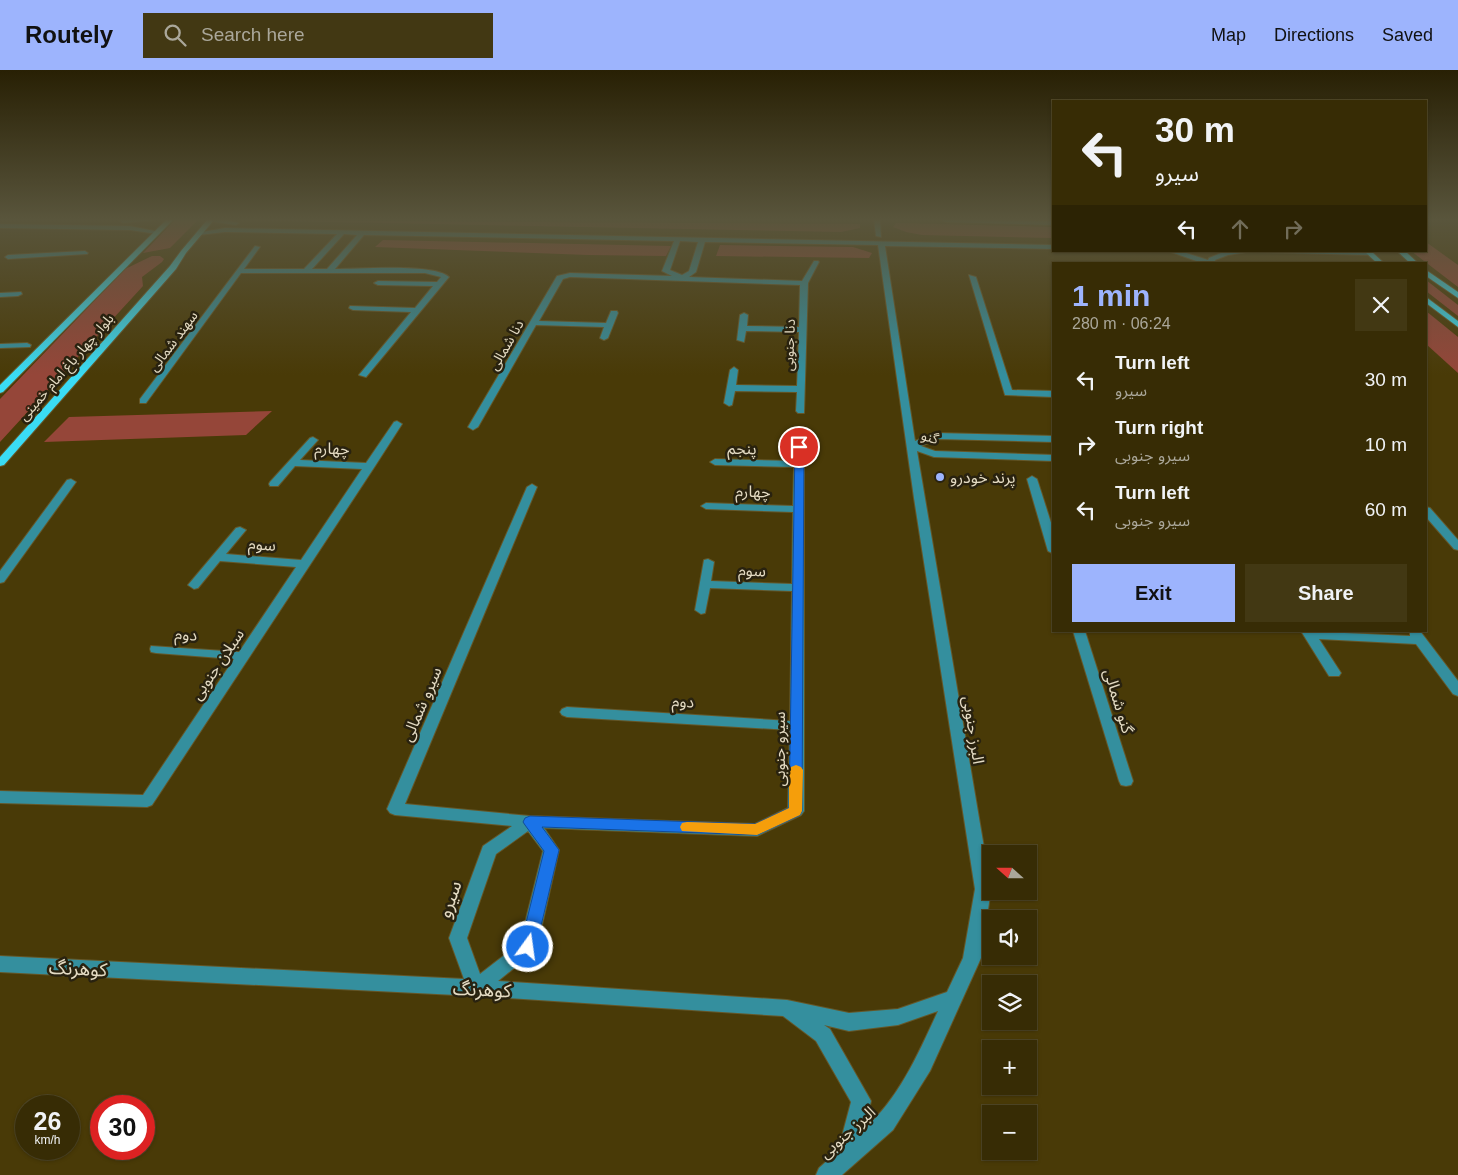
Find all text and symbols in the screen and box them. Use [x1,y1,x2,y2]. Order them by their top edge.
search box [143,13,493,58]
text: Routely [25,21,113,48]
icon: search [161,21,189,49]
text: Search here [201,24,305,45]
text: Map [1211,25,1246,45]
text: Directions [1274,25,1354,45]
text: Saved [1382,25,1433,45]
text: 30 m [1155,110,1235,149]
icon: left [1072,120,1137,185]
text: سیرو [1155,161,1199,186]
icon: left [1173,215,1201,243]
icon: ahead [1226,215,1254,243]
icon: right [1279,215,1307,243]
text: 1 min [1072,279,1150,312]
button: close [1355,279,1407,331]
street label: سهند شمالی [145,308,202,375]
street label: بلوار چهار باغ امام خمینی [15,310,119,426]
text: 280 m · 06:24 [1072,315,1171,332]
street label: دنا شمالی [485,317,528,374]
street label: دنا جنوبی [780,318,799,371]
text: Turn left [1115,352,1190,373]
icon: left [1072,366,1100,394]
text: 30 m [1365,369,1407,390]
text: سیرو [1115,382,1147,399]
text: Turn right [1115,417,1203,438]
pin [778,426,820,468]
street label: گنو [919,427,941,448]
icon: right [1072,431,1100,459]
icon: arrive [785,433,813,461]
text: 10 m [1365,434,1407,455]
street label: چهارم [314,439,350,462]
street label: پنجم [727,440,757,461]
text: سیرو جنوبی [1115,447,1190,464]
place label: پرند خودرو [950,469,1016,488]
marker: پرند خودرو [934,471,946,483]
street label: چهارم [735,482,771,505]
text: Turn left [1115,482,1190,503]
icon: left [1072,496,1100,524]
text: 60 m [1365,499,1407,520]
text: سیرو جنوبی [1115,512,1190,529]
street label: سوم [247,535,276,558]
street label: سوم [738,562,766,583]
button: Exit [1072,564,1235,622]
button: Share [1245,564,1407,622]
street label: دوم [174,625,198,648]
street label: سبلان جنوبی [188,626,248,703]
street label: سیرو شمالی [398,665,446,744]
street label: گنو شمالی [1100,667,1136,736]
street label: دوم [671,692,695,715]
street label: البرز جنوبی [959,695,987,765]
street label: سیرو جنوبی [771,712,789,787]
north arrow [982,845,1038,900]
map controls [982,845,1037,1160]
street label: سیرو [433,878,467,921]
button: sound [982,910,1037,965]
position arrow [501,920,553,972]
street label: کوهرنگ [48,956,109,982]
button: layers [982,975,1037,1030]
street label: کوهرنگ [452,977,513,1003]
button: + [982,1040,1037,1095]
speed limit sign: 30 [90,1095,155,1160]
street label: البرز جنوبی [816,1103,879,1162]
button: − [982,1105,1037,1160]
text: 26 [34,1107,61,1135]
text: km/h [34,1133,61,1147]

